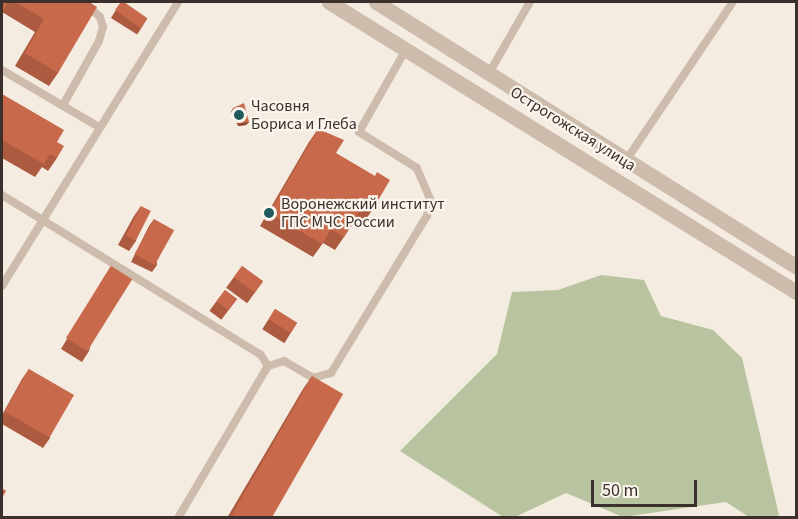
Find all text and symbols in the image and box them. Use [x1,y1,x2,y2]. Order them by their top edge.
street label: Острогожская улица [507,83,639,175]
place label: Часовня Бориса и Глеба [251,96,357,134]
marker: Часовня Бориса и Глеба [232,108,246,122]
place label: Воронежский институт ГПС МЧС России [281,194,444,232]
marker: Воронежский институт ГПС МЧС России [262,206,276,220]
scale bar [594,468,700,506]
text: 50 m [602,478,638,503]

